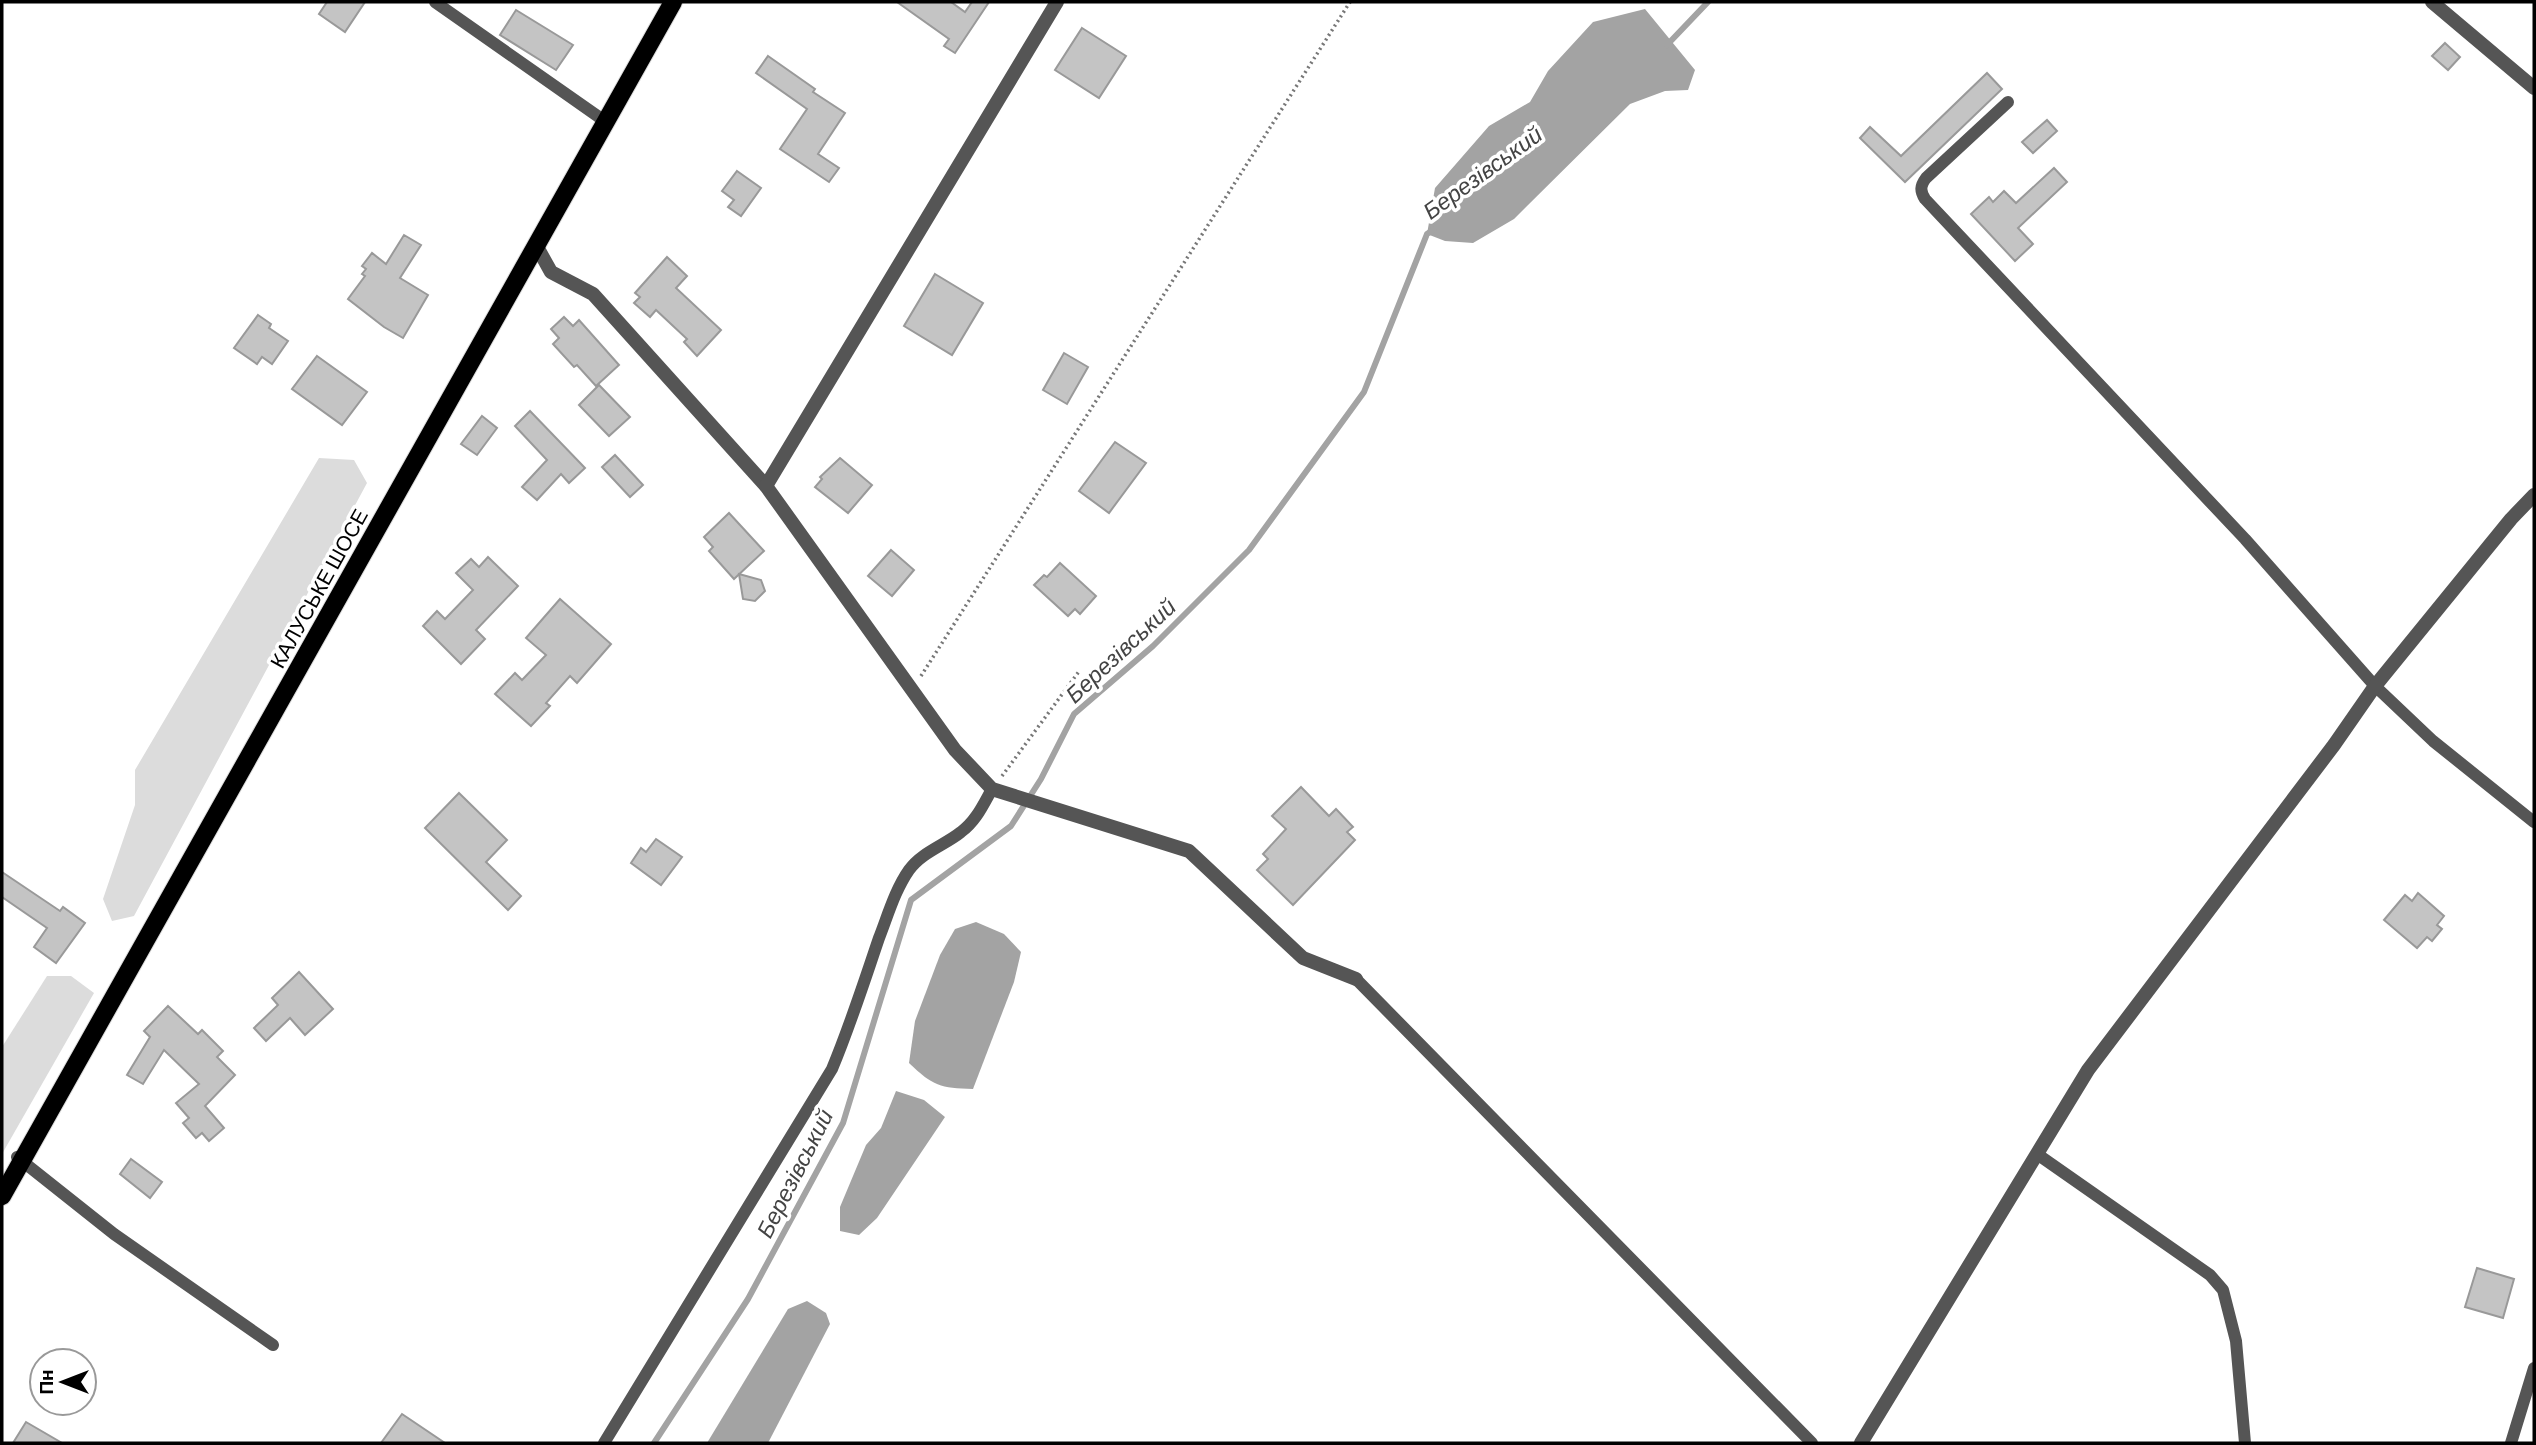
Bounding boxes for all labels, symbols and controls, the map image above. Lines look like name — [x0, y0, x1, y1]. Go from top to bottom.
water label: Березівський — [1417, 119, 1547, 225]
street label: КАЛУСЬКЕ ШОСЕ — [264, 504, 372, 672]
water label: Березівський — [1059, 592, 1181, 708]
water label: Березівський — [750, 1104, 838, 1242]
north arrow — [28, 1347, 98, 1417]
text: Пн — [34, 1369, 57, 1395]

